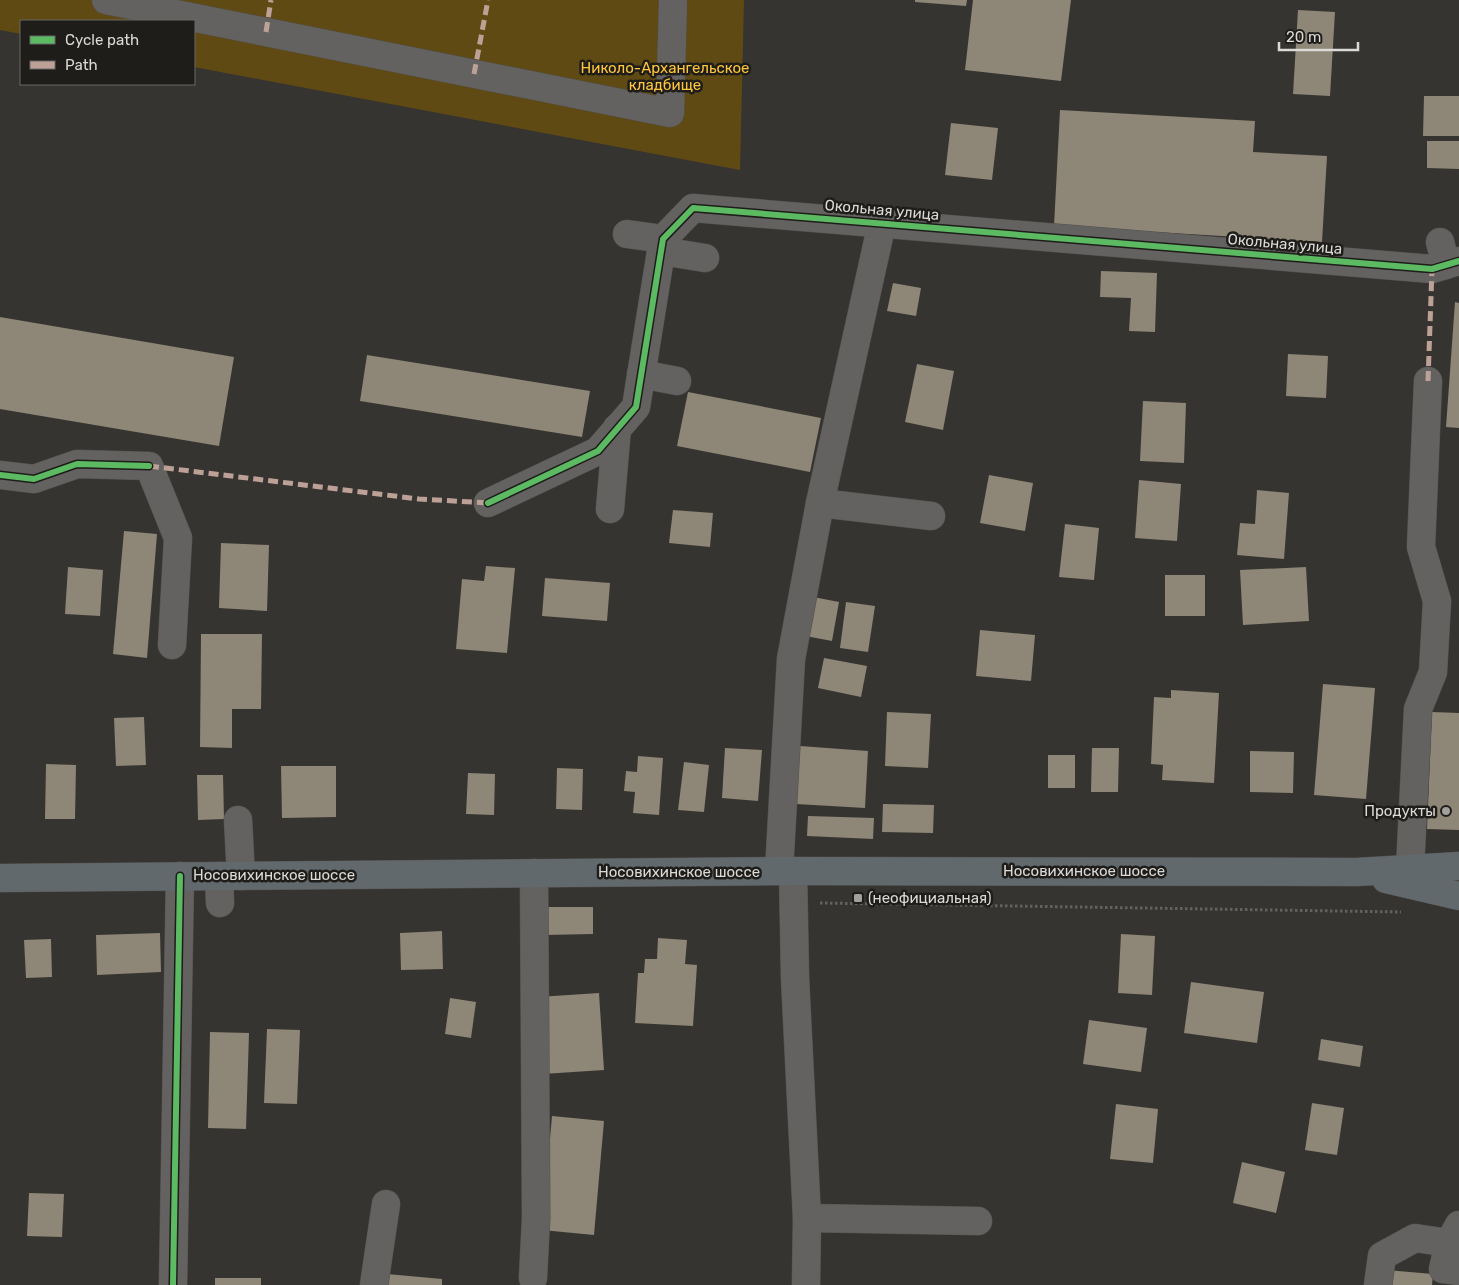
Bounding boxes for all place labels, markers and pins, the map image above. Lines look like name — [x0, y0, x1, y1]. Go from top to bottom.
place label: Продукты — [1364, 802, 1436, 820]
marker: Продукты — [1440, 805, 1452, 817]
place label: (неофициальная) — [868, 889, 992, 907]
marker: (неофициальная) — [852, 892, 864, 904]

